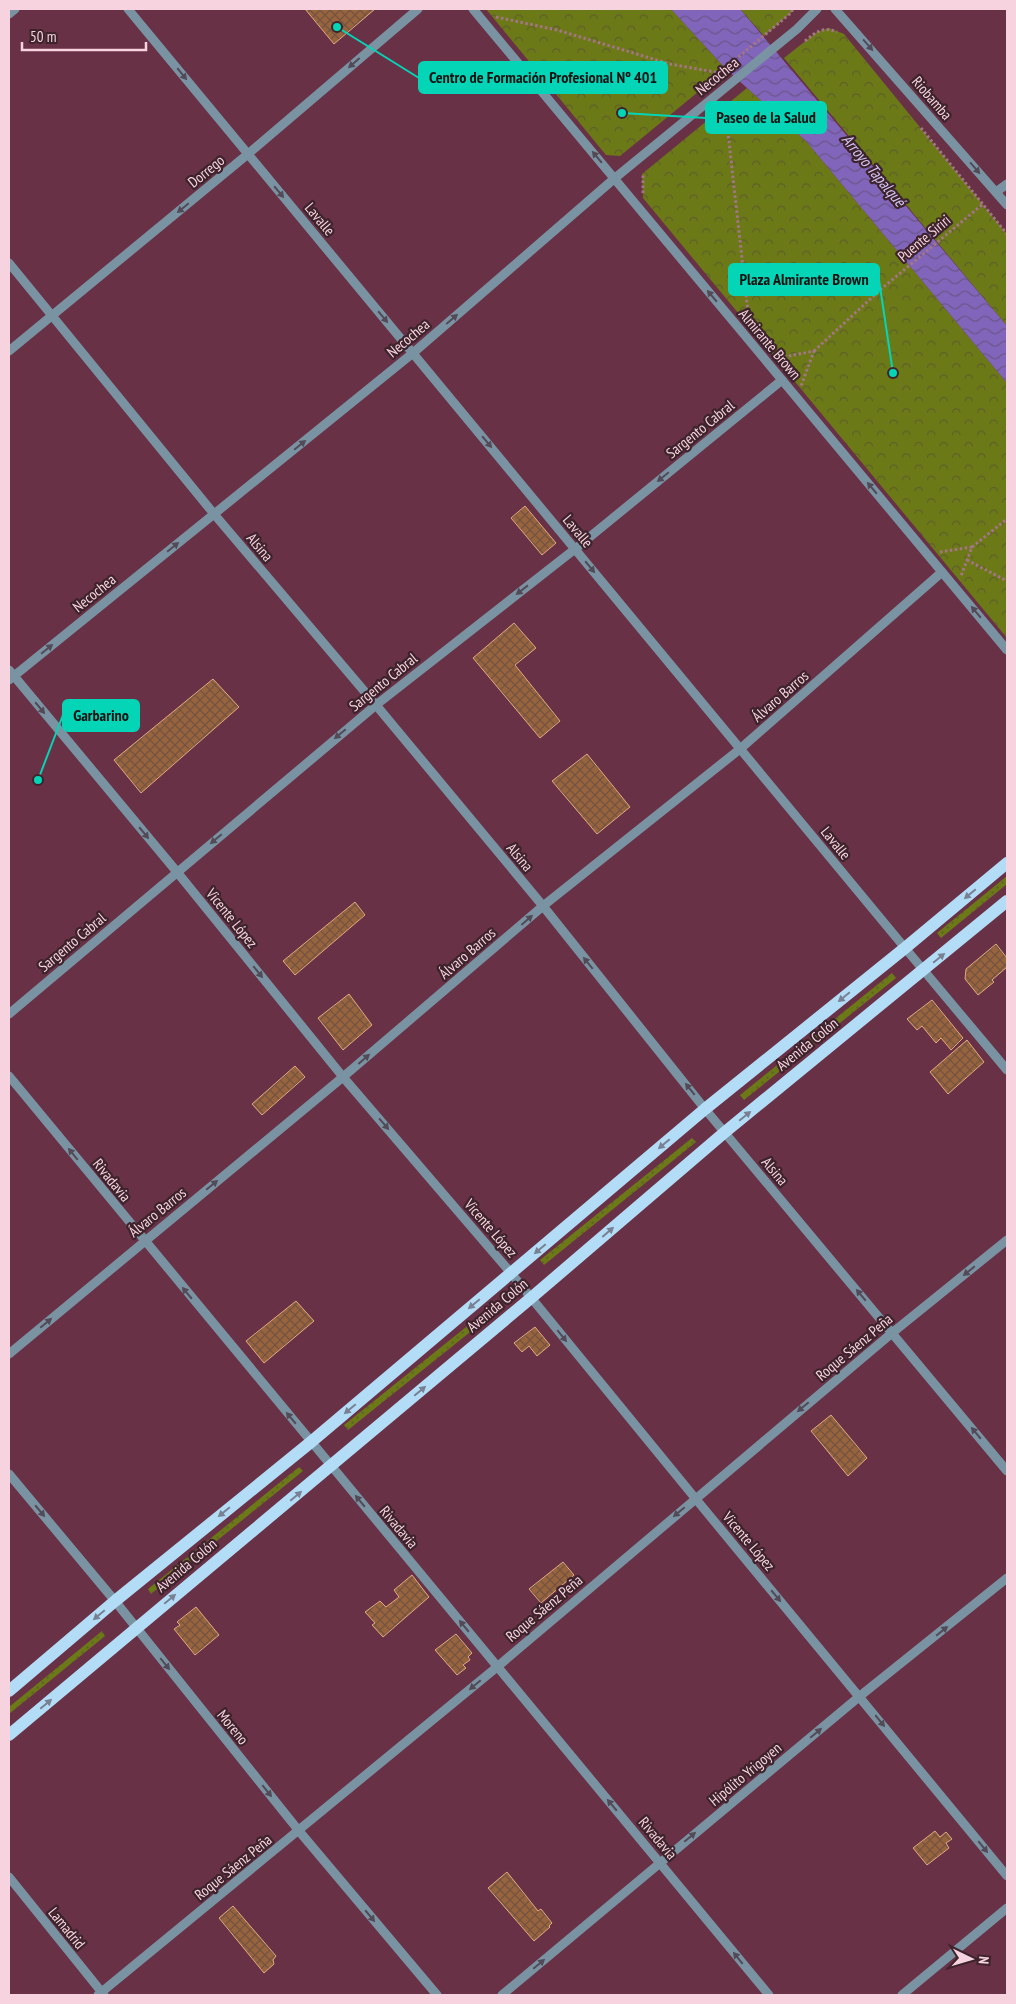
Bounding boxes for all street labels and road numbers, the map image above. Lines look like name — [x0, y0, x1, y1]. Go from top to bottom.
street label: Necochea — [692, 53, 742, 99]
street label: Riobamba — [908, 72, 956, 124]
street label: Dorrego — [184, 151, 228, 191]
street label: Lavalle — [301, 199, 339, 239]
street label: Puente Siriri — [894, 210, 954, 266]
street label: Almirante Brown — [735, 305, 805, 383]
street label: Necochea — [383, 315, 433, 361]
street label: Sargento Cabral — [662, 395, 738, 462]
street label: Lavalle — [559, 511, 597, 551]
street label: Alsina — [243, 529, 277, 565]
street label: Necochea — [69, 570, 119, 616]
street label: Sargento Cabral — [345, 648, 421, 715]
street label: Álvaro Barros — [748, 666, 812, 726]
street label: Lavalle — [817, 823, 855, 863]
street label: Alsina — [503, 839, 537, 875]
street label: Vicente López — [201, 883, 262, 952]
street label: Sargento Cabral — [34, 908, 110, 976]
street label: Álvaro Barros — [435, 923, 499, 983]
street label: Avenida Colón — [772, 1013, 842, 1075]
street label: Alsina — [758, 1153, 792, 1189]
street label: Rivadavia — [89, 1155, 135, 1205]
street label: Álvaro Barros — [124, 1183, 190, 1241]
street label: Vicente López — [460, 1194, 522, 1261]
street label: Avenida Colón — [463, 1274, 531, 1336]
street label: Roque Sáenz Peña — [812, 1310, 896, 1384]
street label: Rivadavia — [376, 1502, 422, 1552]
street label: Vicente López — [718, 1507, 779, 1574]
street label: Avenida Colón — [152, 1534, 220, 1596]
street label: Roque Sáenz Peña — [502, 1571, 586, 1645]
street label: Moreno — [213, 1706, 253, 1748]
street label: Hipólito Yrigoyen — [705, 1738, 785, 1810]
street label: Rivadavia — [635, 1813, 681, 1863]
street label: Roque Sáenz Peña — [190, 1830, 276, 1904]
street label: Lamadrid — [44, 1903, 90, 1953]

